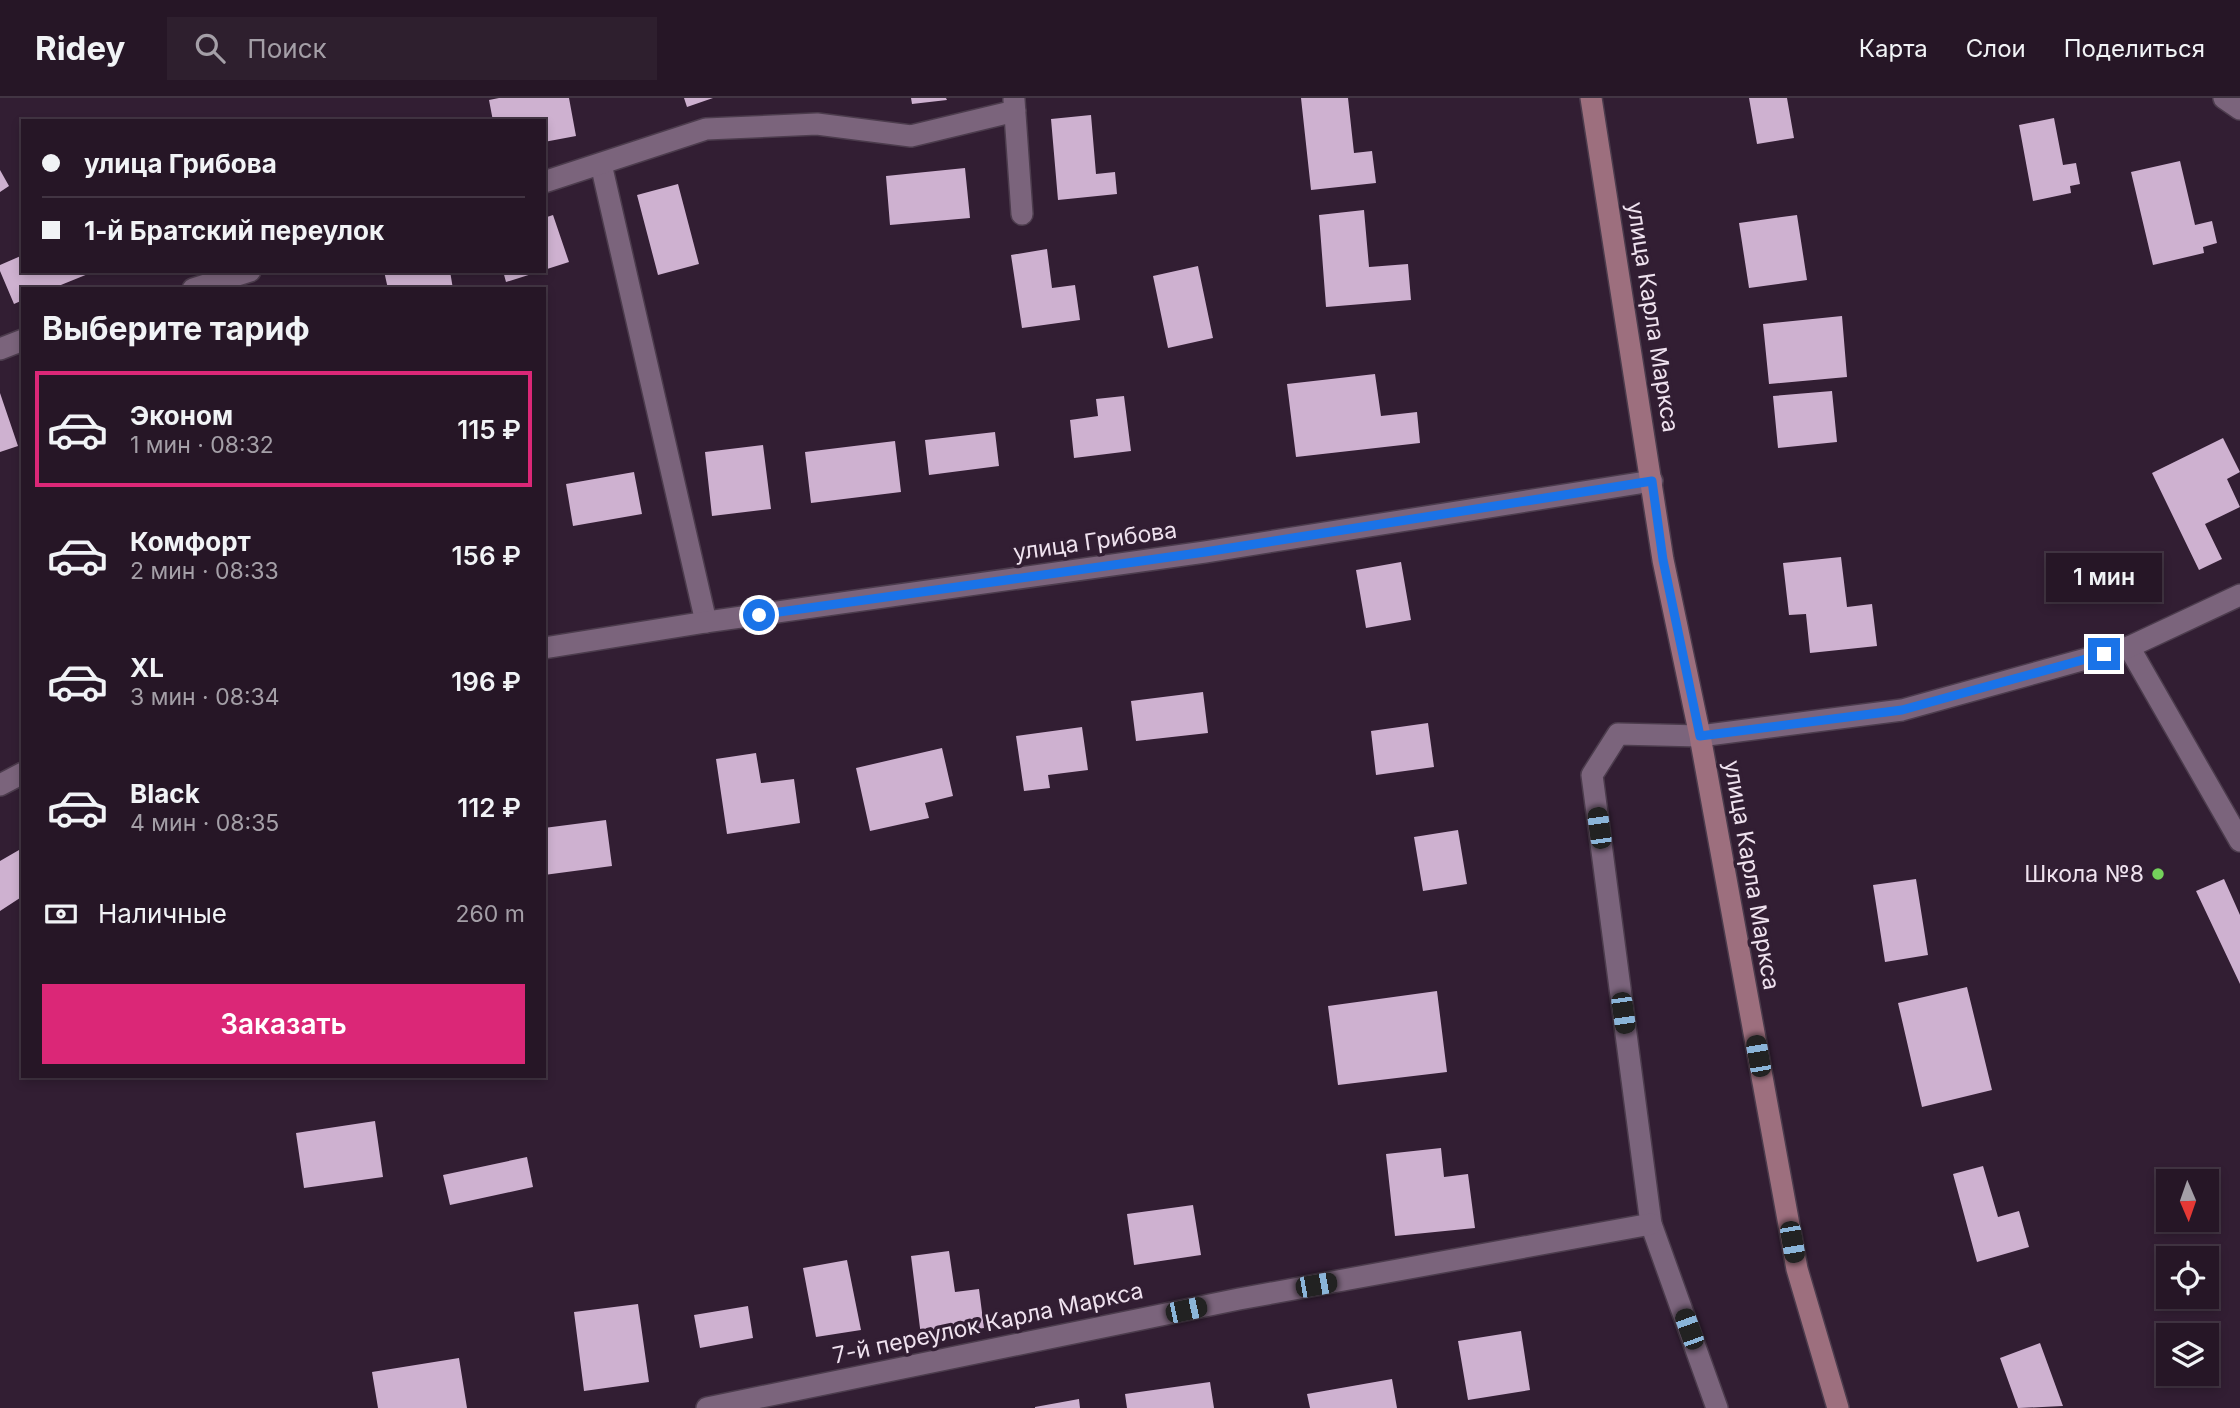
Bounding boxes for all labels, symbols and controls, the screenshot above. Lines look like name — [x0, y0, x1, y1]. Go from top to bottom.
search box — [167, 17, 657, 80]
text: Ridey — [35, 28, 125, 68]
icon: search — [191, 29, 229, 67]
text: Поиск — [247, 33, 327, 64]
text: Карта — [1859, 34, 1928, 63]
text: Слои — [1966, 34, 2026, 63]
text: Поделиться — [2064, 34, 2205, 63]
text: улица Грибова — [84, 148, 277, 179]
street label: улица Карла Маркса — [1621, 200, 1685, 434]
text: 1-й Братский переулок — [84, 215, 384, 246]
text: Выберите тариф — [42, 309, 310, 348]
icon: car — [46, 398, 109, 461]
text: Эконом — [130, 400, 233, 431]
text: 115 ₽ — [457, 414, 521, 445]
text: 1 мин · 08:32 — [130, 431, 274, 459]
street label: улица Грибова — [1011, 516, 1179, 566]
icon: car — [46, 524, 109, 587]
text: Комфорт — [130, 526, 251, 557]
text: 156 ₽ — [452, 540, 521, 571]
callout: 1 мин — [2046, 552, 2162, 602]
text: 2 мин · 08:33 — [130, 557, 279, 585]
text: 1 мин — [2073, 563, 2135, 591]
route start — [743, 599, 775, 631]
route end — [2088, 638, 2120, 670]
icon: car — [46, 650, 109, 713]
text: XL — [130, 652, 164, 683]
text: 196 ₽ — [451, 666, 521, 697]
text: 3 мин · 08:34 — [130, 683, 280, 711]
street label: улица Карла Маркса — [1718, 758, 1786, 992]
icon: car — [46, 776, 109, 839]
text: Black — [130, 778, 200, 809]
text: 112 ₽ — [457, 792, 521, 823]
car — [1586, 806, 1613, 850]
text: 4 мин · 08:35 — [130, 809, 279, 837]
place label: Школа №8 — [2024, 860, 2144, 888]
marker: Школа №8 — [2150, 866, 2166, 882]
icon: cash — [42, 895, 80, 933]
text: Наличные — [98, 898, 227, 929]
text: 260 m — [456, 900, 525, 928]
button: Заказать — [42, 984, 525, 1064]
car — [1610, 991, 1637, 1035]
car — [1745, 1033, 1772, 1079]
north arrow — [2156, 1169, 2219, 1232]
map controls — [2156, 1169, 2219, 1386]
car — [1779, 1219, 1806, 1265]
button: locate — [2156, 1246, 2219, 1309]
car — [1294, 1271, 1339, 1299]
street label: 7-й переулок Карла Маркса — [830, 1276, 1146, 1370]
car — [1164, 1295, 1209, 1325]
car — [1672, 1306, 1707, 1352]
button: layers — [2156, 1323, 2219, 1386]

